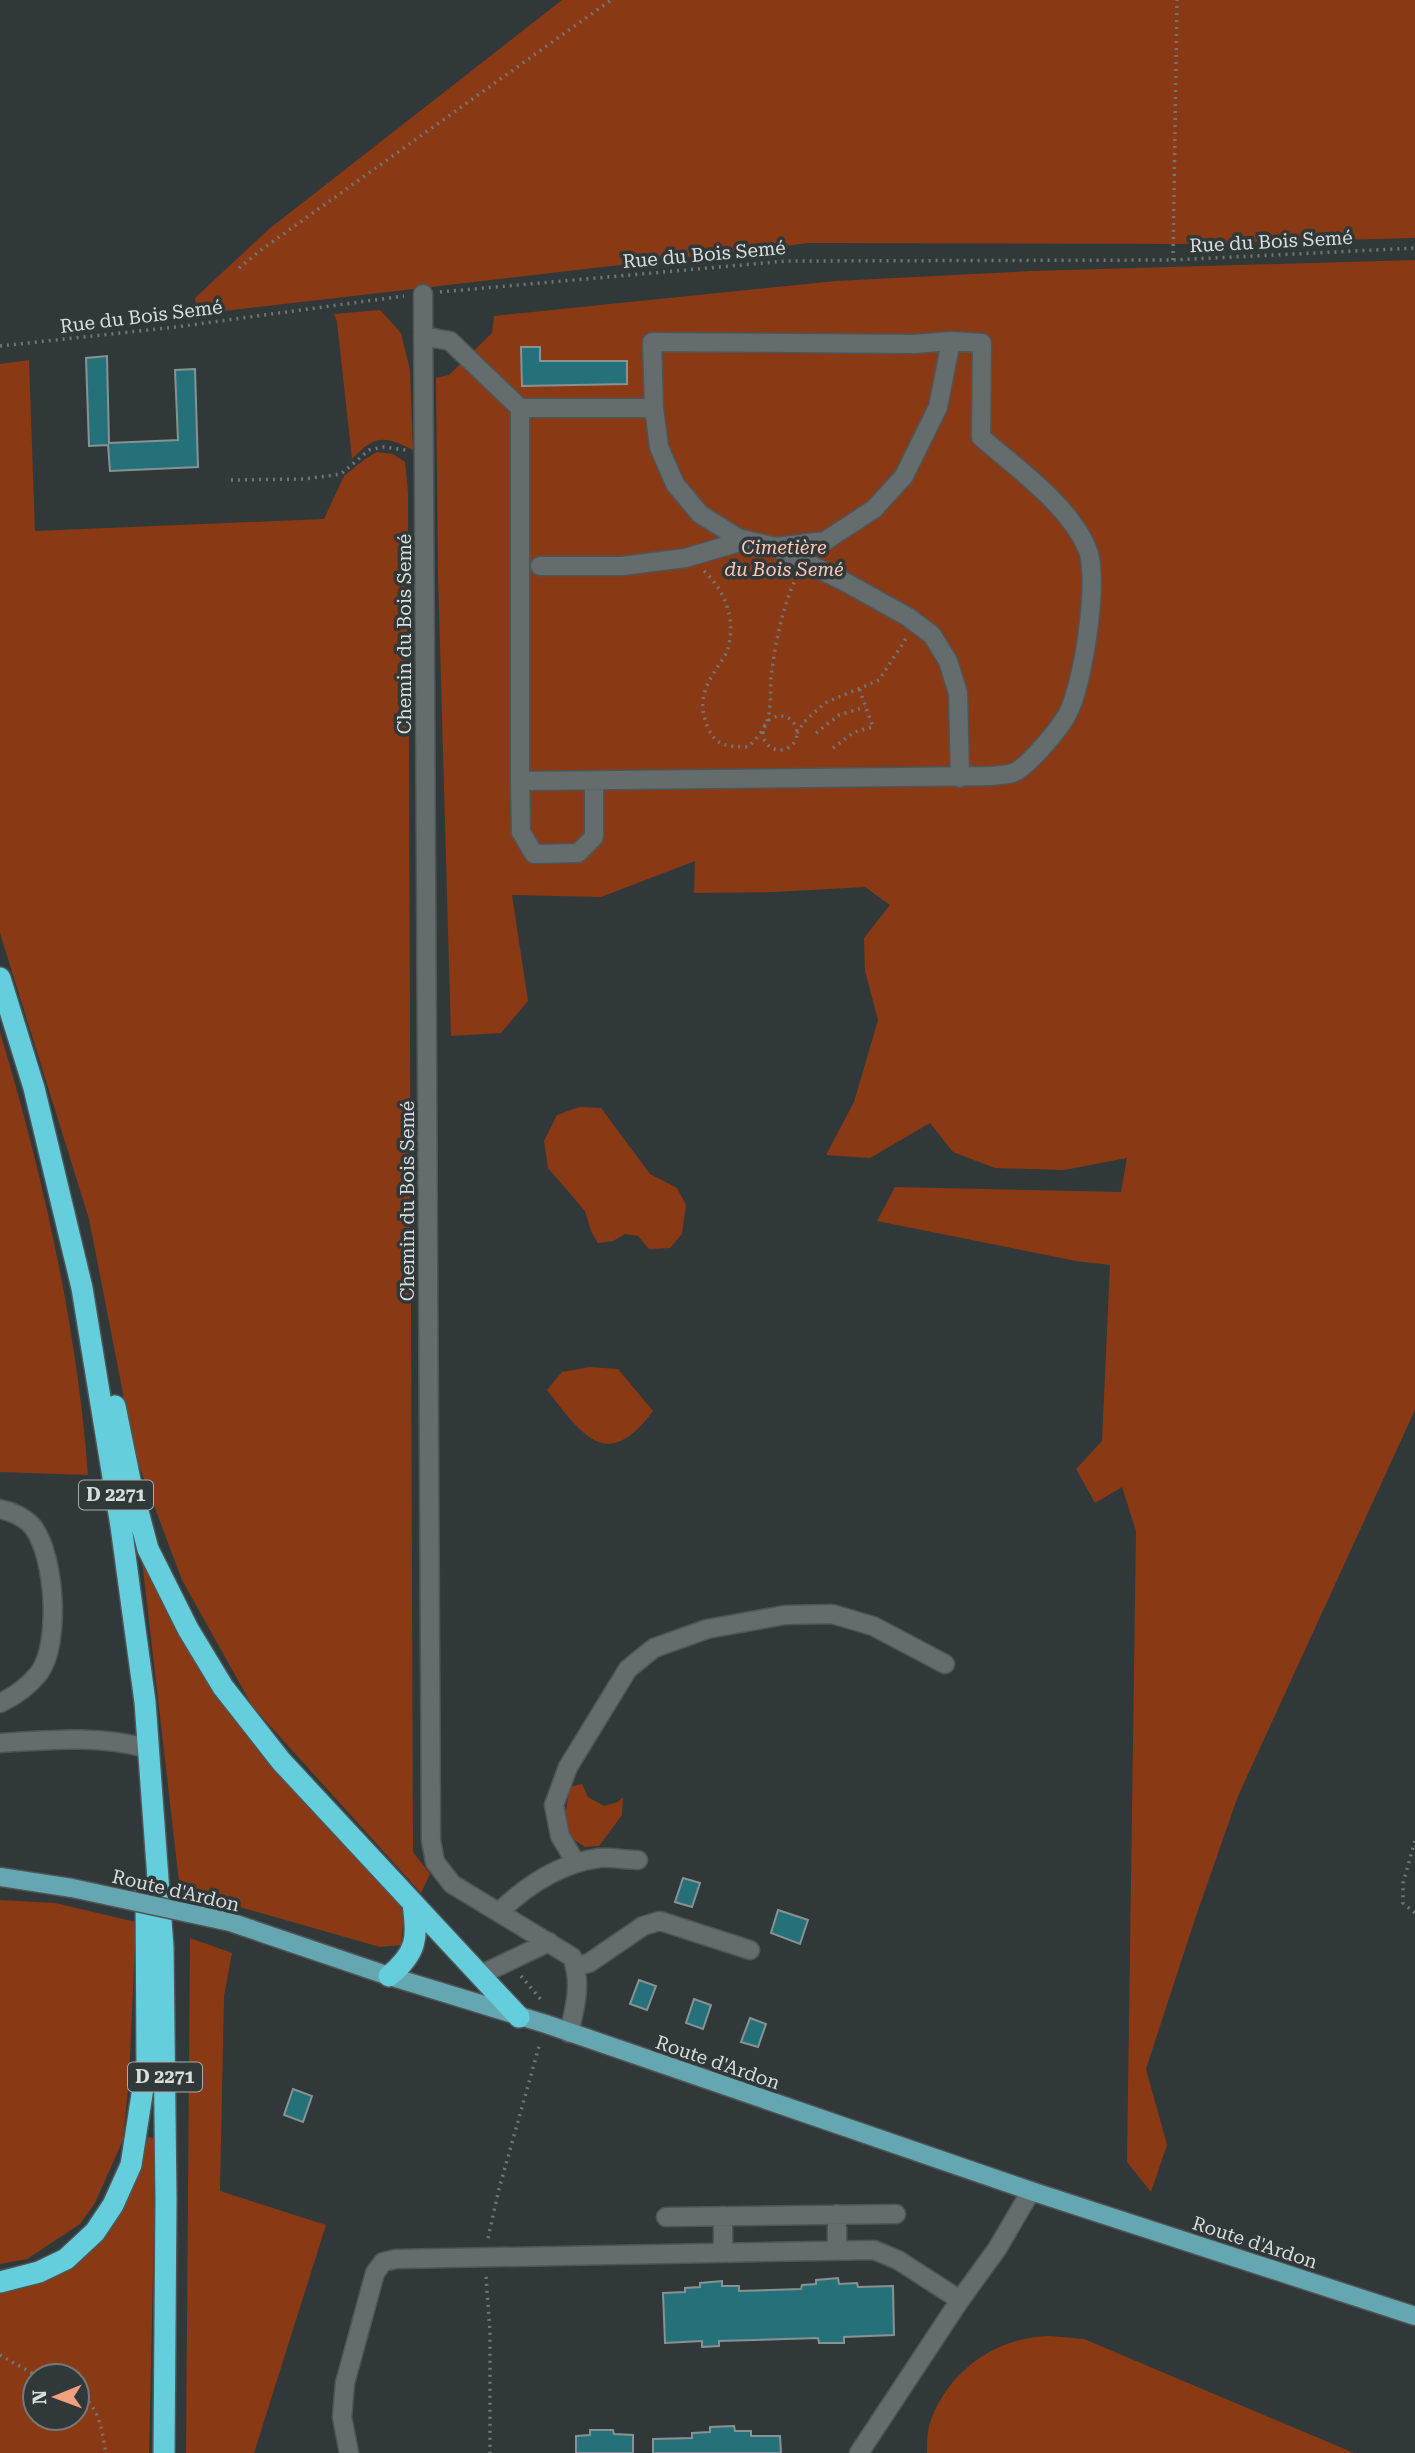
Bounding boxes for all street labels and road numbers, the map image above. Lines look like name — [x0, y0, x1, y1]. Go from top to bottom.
street label: Rue du Bois Semé — [1189, 226, 1353, 257]
street label: Rue du Bois Semé — [622, 236, 787, 273]
street label: Rue du Bois Semé — [58, 295, 224, 338]
street label: Chemin du Bois Semé — [393, 534, 416, 734]
street label: Chemin du Bois Semé — [396, 1101, 419, 1301]
road number: D 2271 — [79, 1480, 153, 1510]
street label: Route d'Ardon — [110, 1865, 242, 1916]
street label: Route d'Ardon — [653, 2030, 783, 2095]
road number: D 2271 — [128, 2062, 202, 2092]
street label: Route d'Ardon — [1189, 2211, 1320, 2273]

